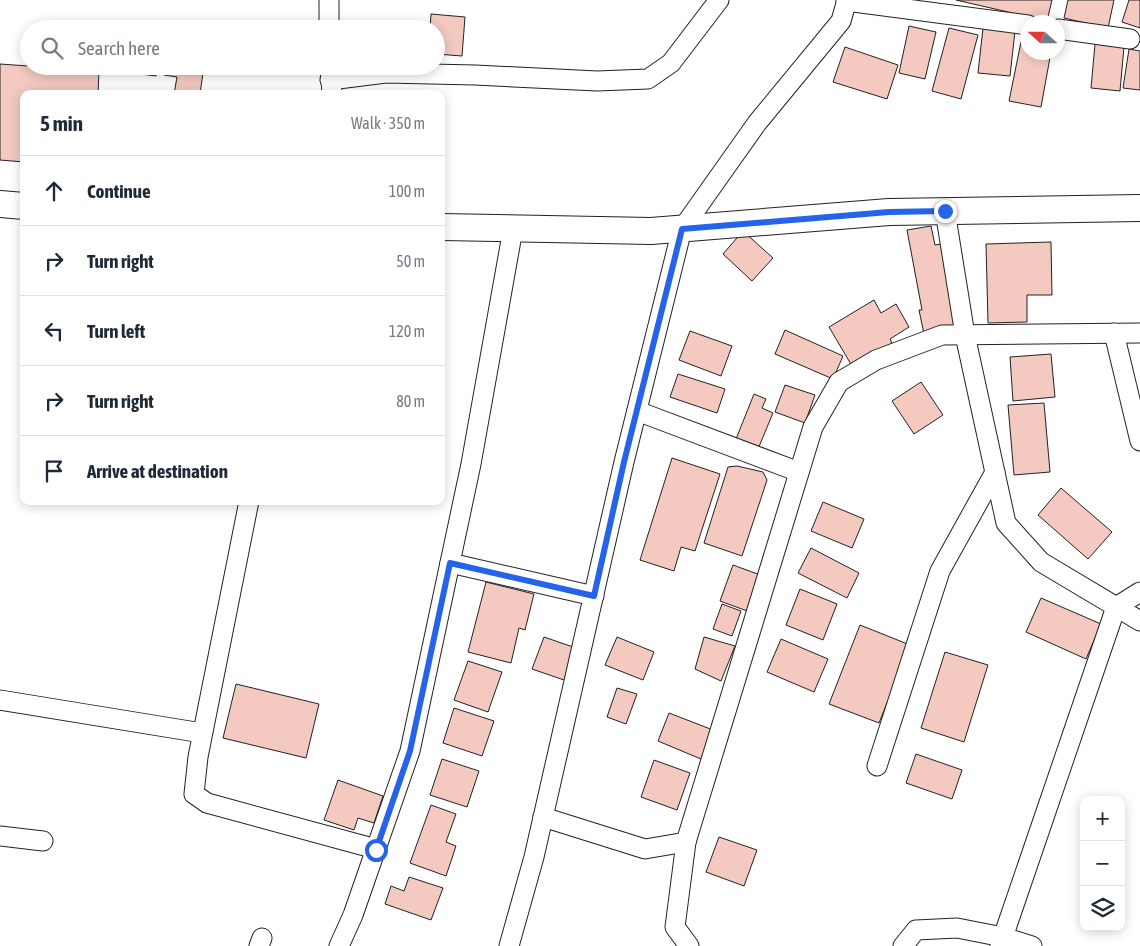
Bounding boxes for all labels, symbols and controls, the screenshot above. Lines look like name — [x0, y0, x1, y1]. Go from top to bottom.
north arrow — [1020, 15, 1065, 60]
search box — [20, 20, 445, 75]
icon: search — [38, 34, 66, 62]
text: Search here — [78, 37, 160, 59]
text: 5 min — [40, 111, 83, 135]
text: Walk · 350 m — [351, 114, 425, 132]
icon: ahead — [40, 177, 68, 205]
text: Continue — [87, 180, 151, 202]
text: 100 m — [389, 182, 425, 200]
route end — [934, 200, 957, 223]
icon: right — [40, 247, 68, 275]
text: Turn right — [87, 250, 154, 272]
text: 50 m — [396, 252, 425, 270]
icon: left — [40, 317, 68, 345]
text: Turn left — [87, 320, 145, 342]
text: 120 m — [389, 322, 425, 340]
icon: right — [40, 387, 68, 415]
text: Turn right — [87, 390, 154, 412]
text: 80 m — [396, 392, 425, 410]
icon: arrive — [40, 457, 68, 485]
text: Arrive at destination — [87, 460, 228, 482]
map controls — [1080, 796, 1125, 931]
button: + — [1080, 796, 1125, 841]
route start — [365, 839, 388, 862]
button: − — [1080, 841, 1125, 886]
button: layers — [1080, 886, 1125, 931]

